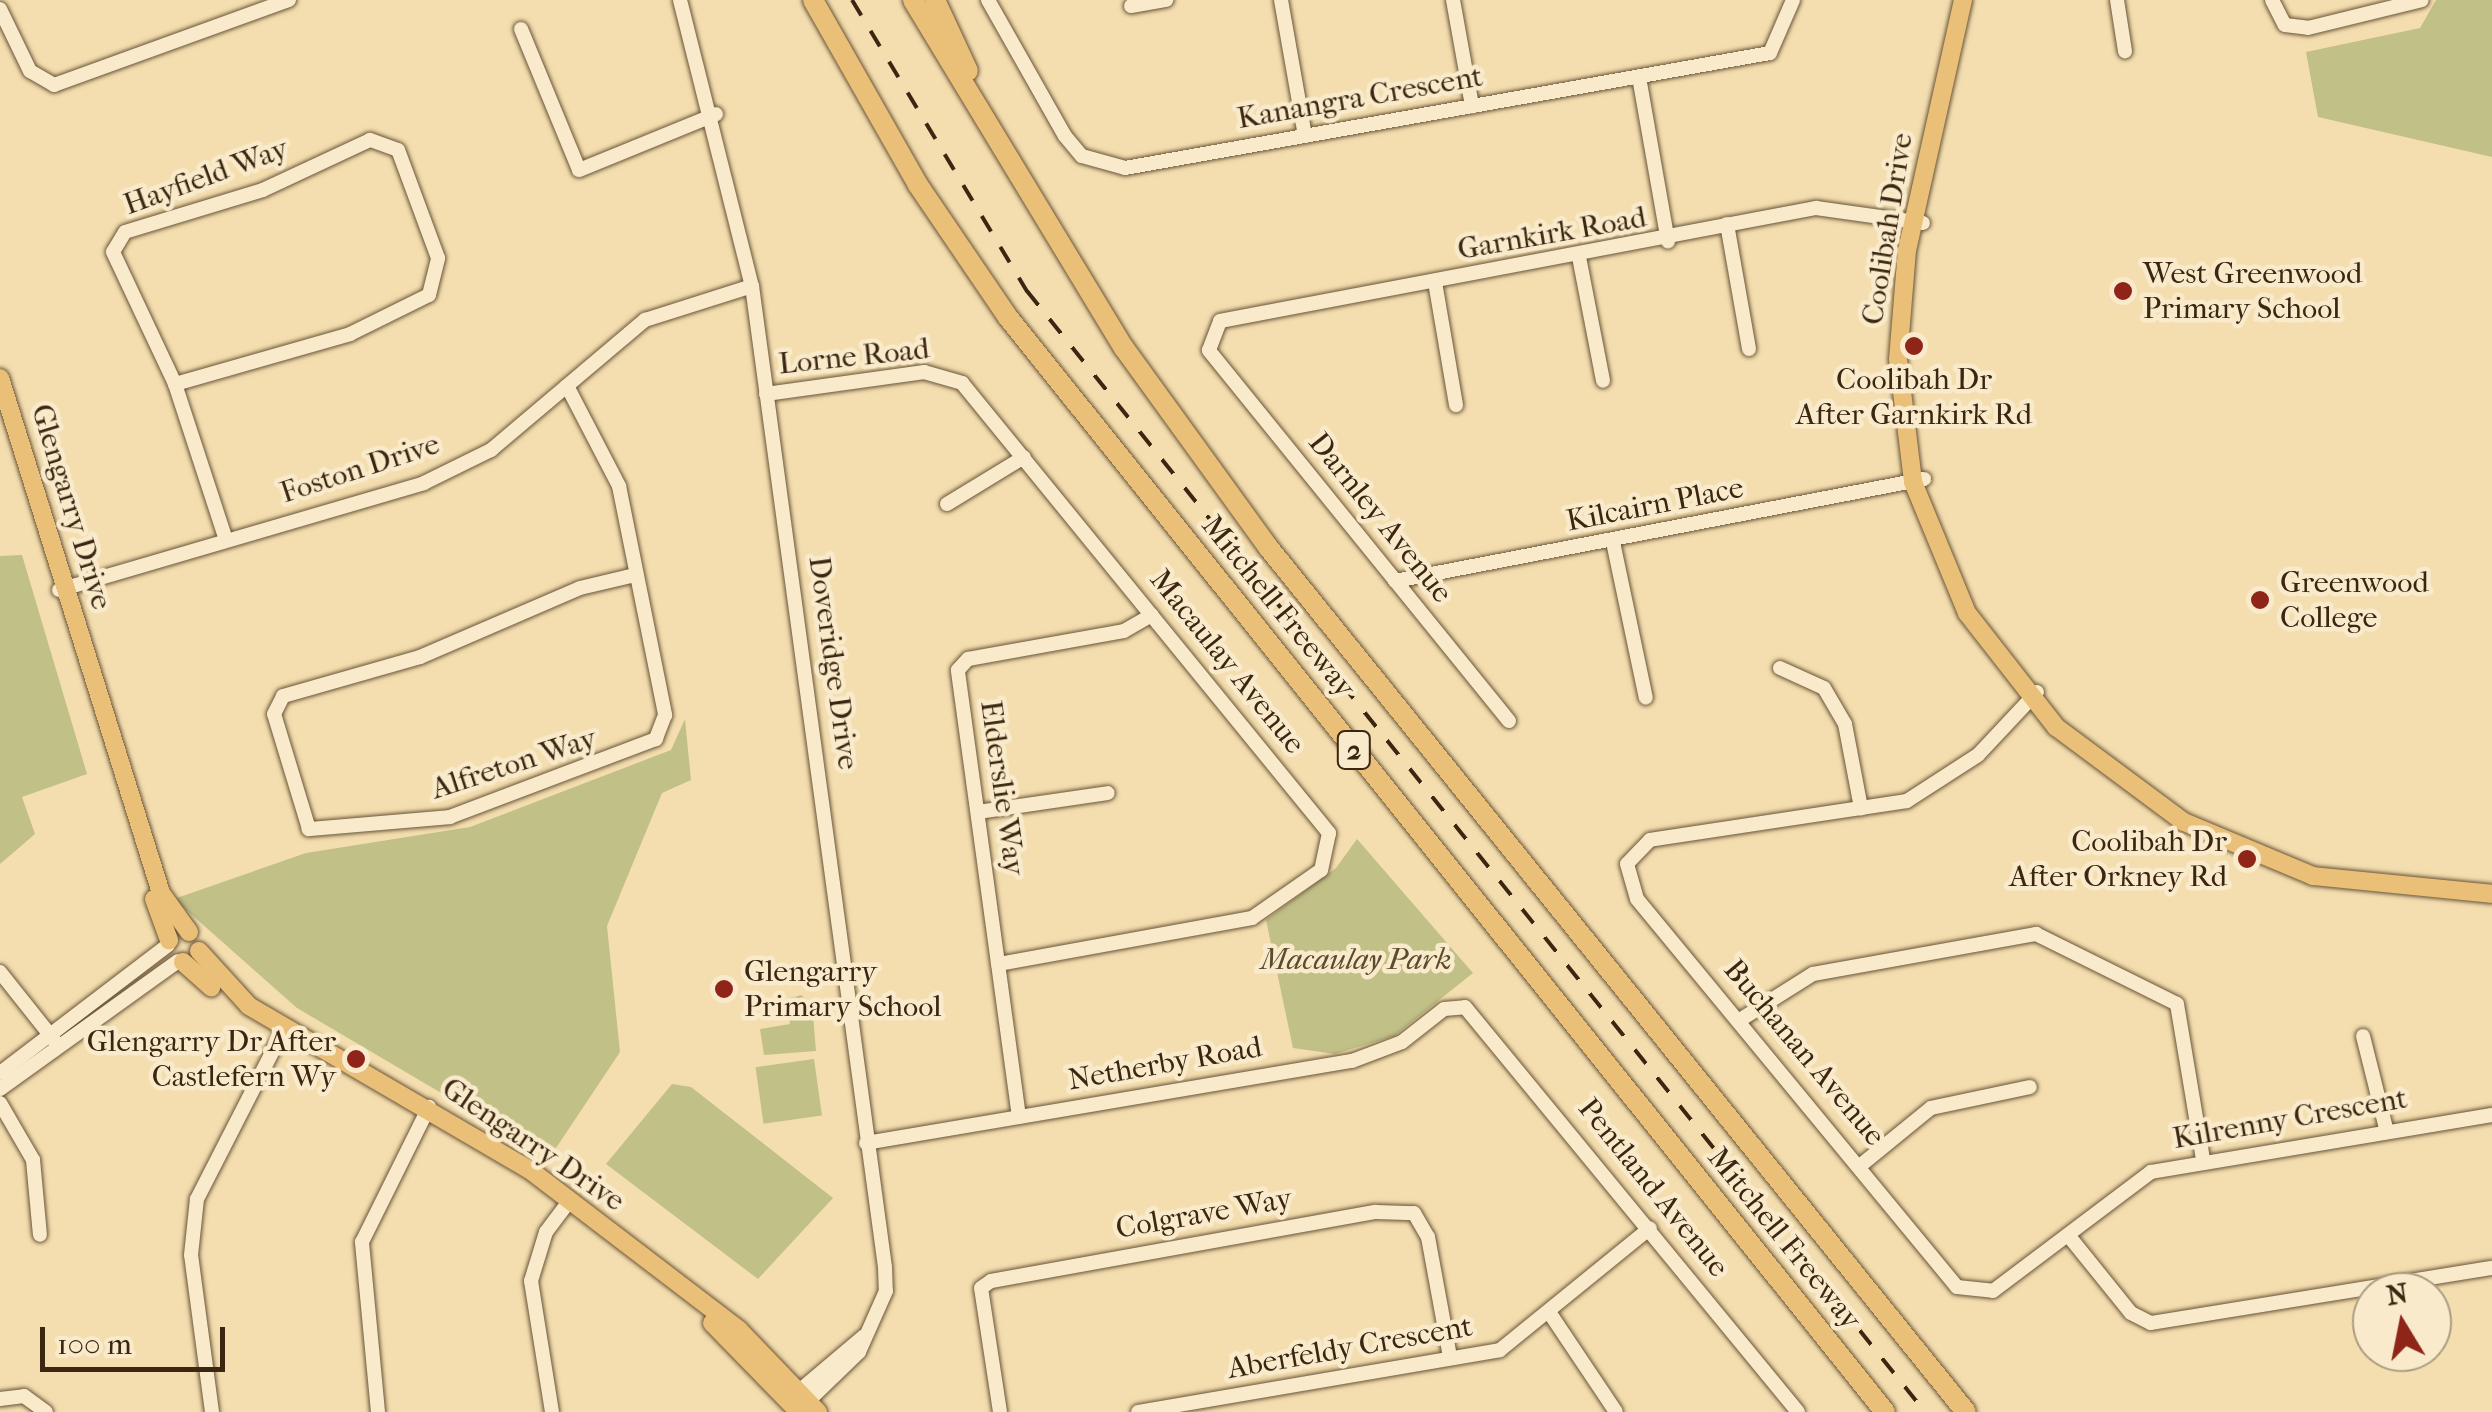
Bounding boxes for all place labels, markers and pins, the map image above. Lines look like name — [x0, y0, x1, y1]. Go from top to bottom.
place label: West Greenwood Primary School — [2143, 256, 2362, 326]
marker: West Greenwood Primary School — [2112, 280, 2134, 302]
marker: Coolibah Dr After Garnkirk Rd — [1903, 335, 1925, 357]
place label: Coolibah Dr After Garnkirk Rd — [1796, 362, 2032, 432]
place label: Greenwood College — [2280, 565, 2429, 636]
marker: Greenwood College — [2249, 589, 2271, 611]
place label: Coolibah Dr After Orkney Rd — [2009, 824, 2227, 894]
marker: Coolibah Dr After Orkney Rd — [2236, 848, 2258, 870]
place label: Glengarry Primary School — [744, 954, 941, 1024]
marker: Glengarry Primary School — [713, 978, 735, 1000]
place label: Glengarry Dr After Castlefern Wy — [87, 1024, 336, 1094]
marker: Glengarry Dr After Castlefern Wy — [345, 1048, 367, 1070]

